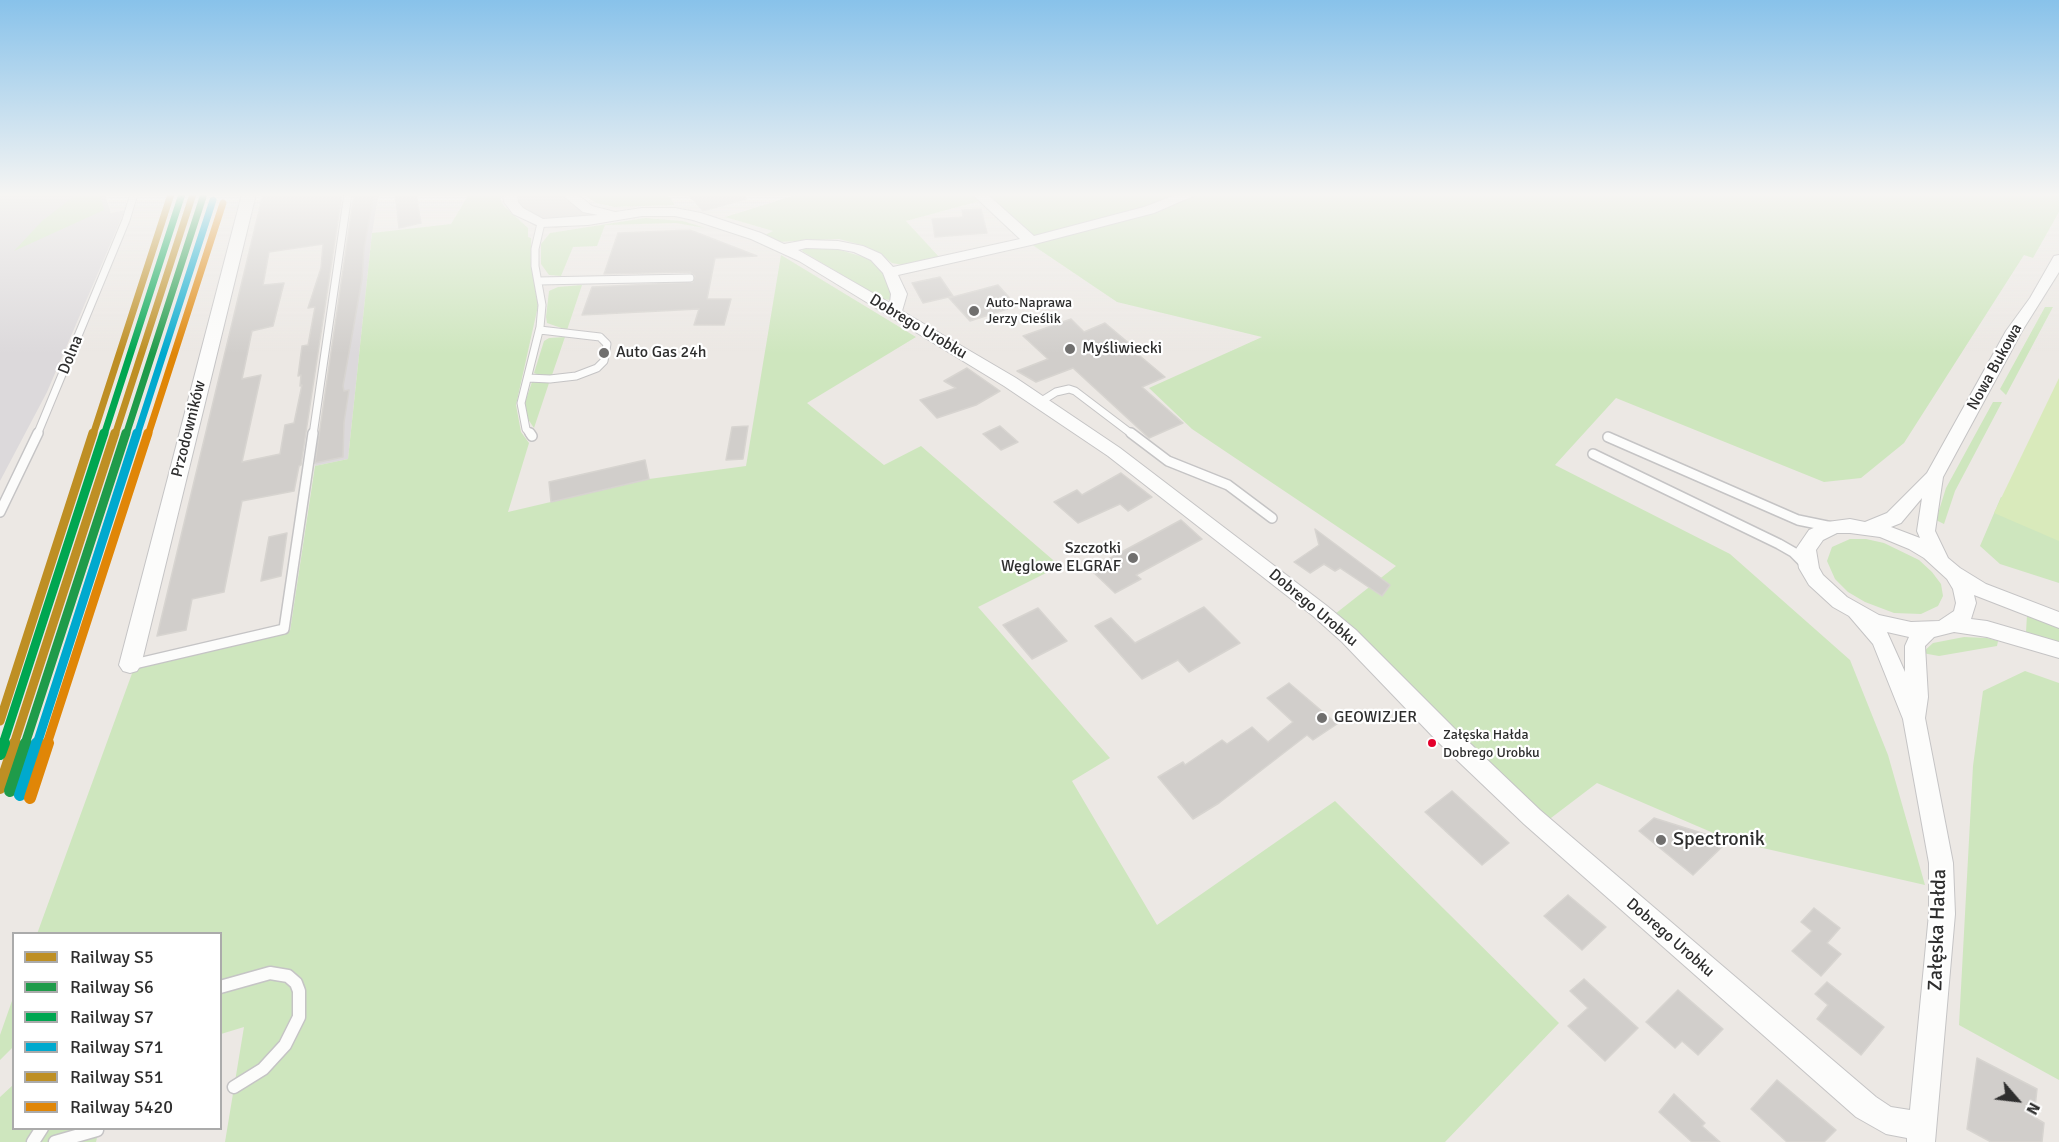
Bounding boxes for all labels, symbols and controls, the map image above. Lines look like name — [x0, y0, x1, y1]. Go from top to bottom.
street label: Dobrego Urobku — [866, 290, 970, 364]
place label: Auto-Naprawa Jerzy Cieślik — [986, 295, 1072, 328]
marker: Auto-Naprawa Jerzy Cieślik — [967, 304, 981, 318]
street label: Nowa Bukowa — [1963, 320, 2027, 414]
street label: Dolna — [55, 333, 87, 377]
place label: Myśliwiecki — [1082, 339, 1162, 359]
marker: Myśliwiecki — [1063, 342, 1077, 356]
place label: Auto Gas 24h — [616, 343, 707, 363]
marker: Auto Gas 24h — [597, 346, 611, 360]
street label: Przodowników — [168, 379, 210, 479]
place label: Szczotki Węglowe ELGRAF — [1001, 539, 1121, 577]
marker: Szczotki Węglowe ELGRAF — [1126, 551, 1140, 565]
street label: Dobrego Urobku — [1264, 565, 1362, 651]
place label: GEOWIZJER — [1334, 708, 1417, 728]
marker: GEOWIZJER — [1315, 711, 1329, 725]
place label: Załęska Hałda Dobrego Urobku — [1443, 727, 1540, 760]
marker: Załęska Hałda Dobrego Urobku — [1426, 737, 1438, 749]
place label: Spectronik — [1673, 828, 1765, 852]
marker: Spectronik — [1654, 833, 1668, 847]
street label: Załęska Hałda — [1924, 869, 1952, 991]
street label: Dobrego Urobku — [1622, 894, 1718, 982]
legend — [12, 932, 222, 1130]
text: Railway S5 — [70, 946, 154, 968]
text: Railway S6 — [70, 976, 154, 998]
text: Railway S7 — [70, 1006, 154, 1028]
text: Railway S71 — [70, 1036, 163, 1058]
text: Railway S51 — [70, 1066, 163, 1088]
north arrow — [1987, 1070, 2047, 1130]
text: Railway 5420 — [70, 1096, 173, 1118]
text: N — [2021, 1099, 2044, 1118]

